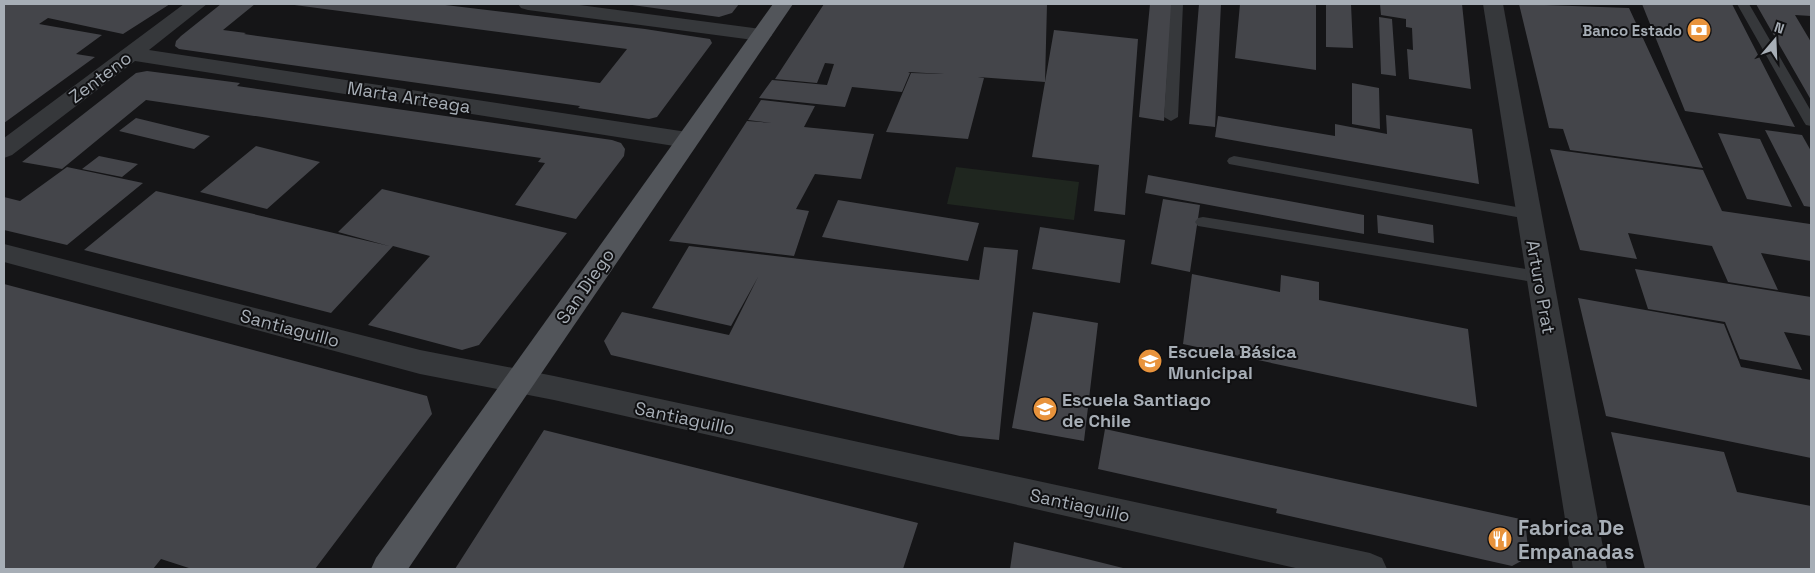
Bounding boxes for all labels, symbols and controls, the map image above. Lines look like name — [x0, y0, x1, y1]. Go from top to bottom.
north arrow — [1750, 15, 1800, 65]
bank icon: Banco Estado — [1686, 17, 1712, 43]
text: N — [1772, 18, 1787, 38]
place label: Banco Estado — [1582, 21, 1682, 40]
street label: Zenteno — [64, 46, 136, 108]
street label: Marta Arteaga — [346, 76, 472, 118]
street label: Arturo Prat — [1521, 238, 1561, 336]
street label: San Diego — [551, 244, 619, 328]
street label: Santiaguillo — [238, 304, 342, 352]
place label: Escuela Básica Municipal — [1168, 340, 1297, 384]
school or university icon: Escuela Básica Municipal — [1137, 348, 1163, 374]
place label: Escuela Santiago de Chile — [1062, 388, 1211, 432]
street label: Santiaguillo — [633, 396, 737, 440]
school or university icon: Escuela Santiago de Chile — [1032, 396, 1058, 422]
street label: Santiaguillo — [1028, 483, 1132, 527]
place label: Fabrica De Empanadas — [1518, 514, 1634, 565]
restaurant icon: Fabrica De Empanadas — [1487, 526, 1513, 552]

